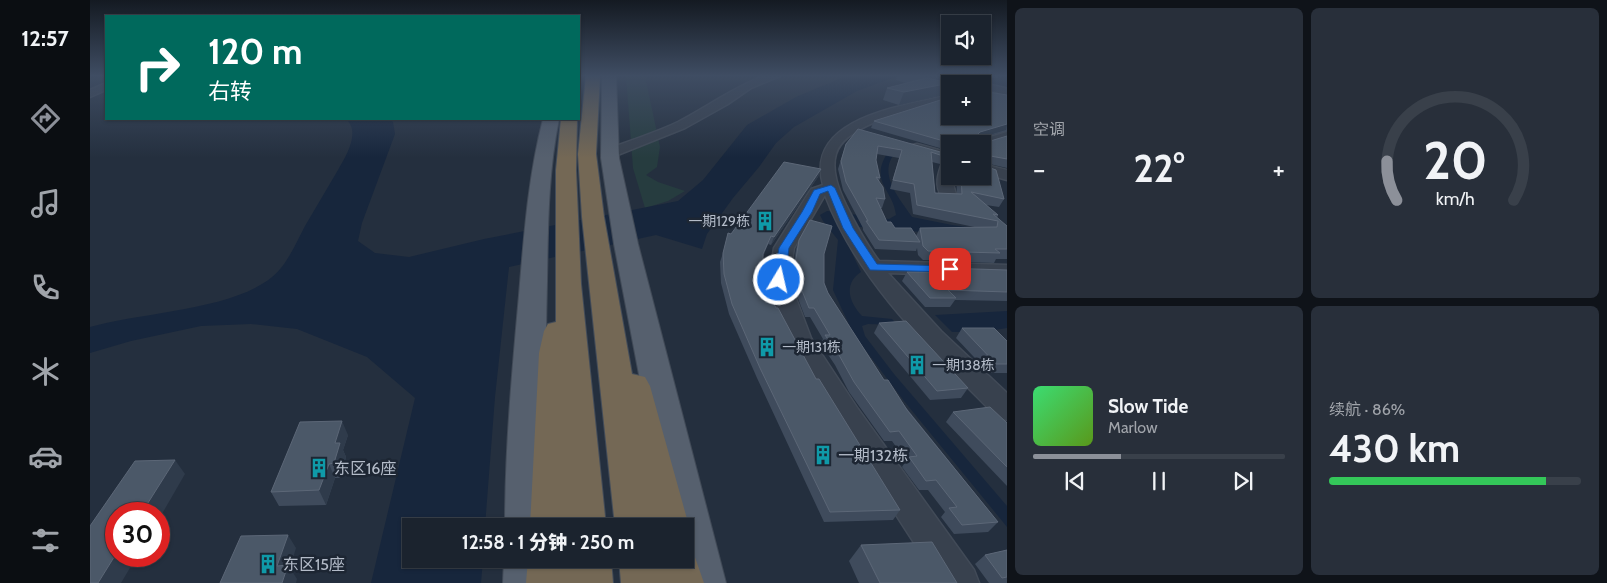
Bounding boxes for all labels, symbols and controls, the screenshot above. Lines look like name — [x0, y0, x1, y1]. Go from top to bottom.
map controls — [941, 15, 991, 185]
button: sound — [941, 15, 991, 65]
text: 12:57 — [21, 25, 69, 52]
text: 120 m — [208, 30, 302, 73]
icon: right — [125, 35, 190, 100]
button: + — [941, 75, 991, 125]
text: 右转 — [208, 78, 252, 105]
icon: directions — [28, 101, 63, 136]
text: 空调 — [1033, 120, 1065, 139]
text: 20 — [1423, 129, 1487, 192]
button: − — [941, 135, 991, 185]
text: 22° — [1133, 145, 1185, 192]
text: − — [1033, 152, 1045, 186]
text: + — [1273, 152, 1285, 186]
icon: music — [28, 186, 63, 221]
text: km/h — [1435, 188, 1475, 209]
building icon: 一期129栋 — [754, 210, 776, 232]
place label: 一期129栋 — [688, 212, 750, 230]
pin — [929, 248, 971, 290]
position arrow — [752, 253, 804, 305]
icon: arrive — [936, 255, 964, 283]
icon: phone — [28, 270, 63, 305]
building icon: 一期131栋 — [756, 336, 778, 358]
place label: 一期131栋 — [782, 338, 841, 356]
icon: climate — [28, 354, 63, 389]
building icon: 一期138栋 — [906, 354, 928, 376]
place label: 一期138栋 — [932, 356, 995, 374]
text: Slow Tide — [1108, 395, 1188, 418]
text: 续航 · 86% — [1329, 400, 1405, 419]
text: Marlow — [1108, 418, 1158, 437]
text: 430 km — [1329, 425, 1460, 472]
icon: car — [28, 439, 63, 474]
building icon: 一期132栋 — [812, 444, 834, 466]
place label: 一期132栋 — [838, 446, 908, 465]
building icon: 东区16座 — [308, 457, 330, 479]
place label: 东区16座 — [334, 459, 396, 478]
icon: previous — [1061, 467, 1089, 495]
icon: pause — [1145, 467, 1173, 495]
icon: next — [1229, 467, 1257, 495]
speed limit sign: 30 — [105, 502, 170, 567]
icon: filters — [28, 523, 63, 558]
text: 12:58 · 1 分钟 · 250 m — [462, 531, 634, 554]
building icon: 东区15座 — [257, 553, 279, 575]
place label: 东区15座 — [283, 555, 345, 574]

